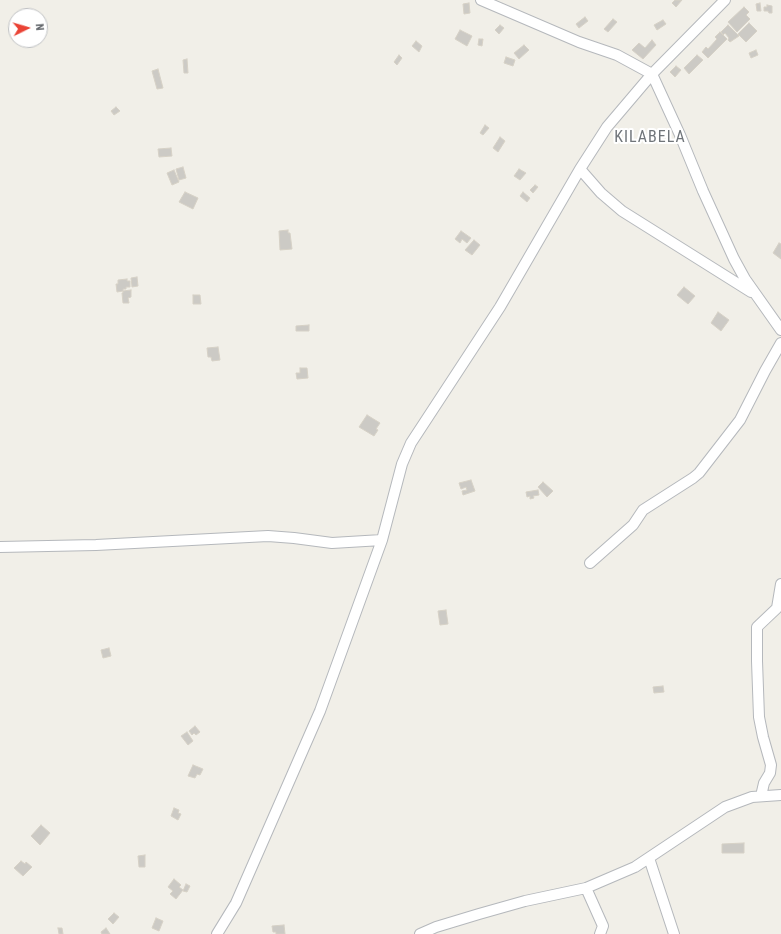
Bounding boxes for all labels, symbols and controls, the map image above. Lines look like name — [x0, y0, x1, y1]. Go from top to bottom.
north arrow — [8, 8, 48, 48]
text: N — [33, 23, 46, 31]
district label: KILABELA — [614, 128, 686, 148]

